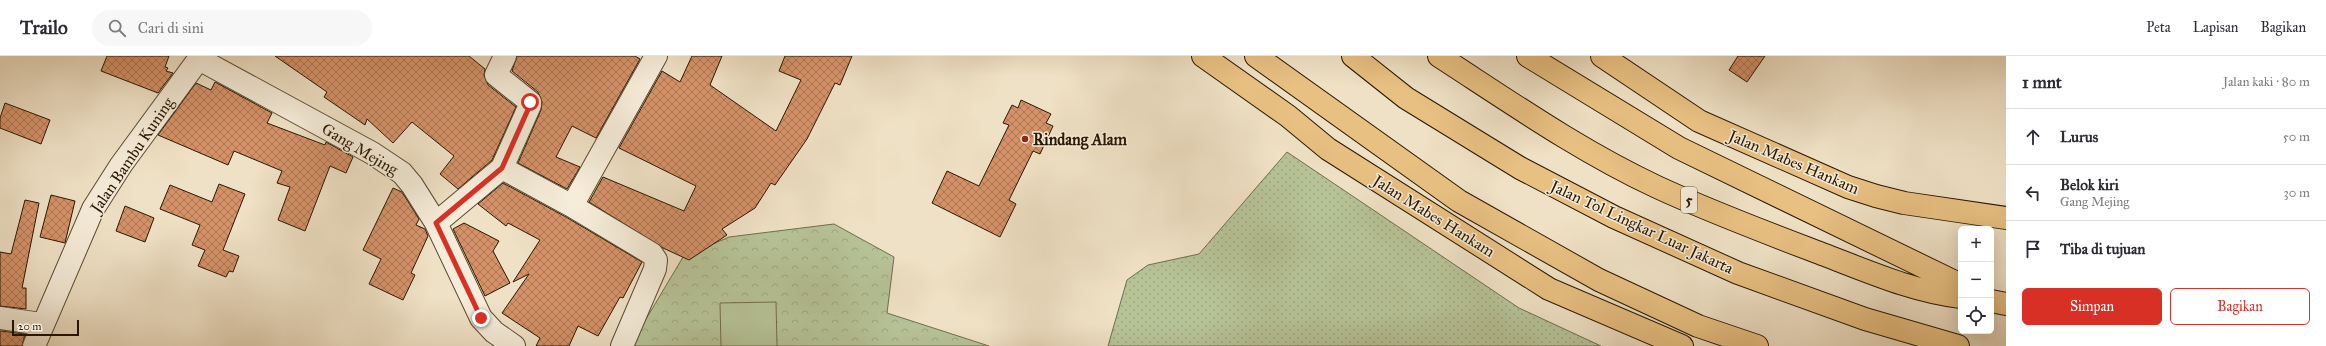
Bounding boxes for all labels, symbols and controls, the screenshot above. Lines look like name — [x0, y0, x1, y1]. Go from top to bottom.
search box — [92, 10, 372, 46]
text: Trailo — [20, 16, 68, 39]
icon: search — [106, 17, 128, 39]
text: Cari di sini — [138, 19, 204, 37]
text: Peta — [2146, 19, 2171, 36]
text: Lapisan — [2193, 19, 2238, 36]
text: Bagikan — [2260, 19, 2306, 36]
text: 1 mnt — [2022, 72, 2062, 93]
text: Jalan kaki · 80 m — [2223, 74, 2310, 90]
street label: Jalan Bambu Kuning — [85, 93, 179, 219]
route start — [521, 93, 539, 111]
street label: Gang Mejing — [318, 119, 402, 180]
street label: Jalan Mabes Hankam — [1724, 125, 1863, 199]
icon: ahead — [2022, 126, 2044, 148]
text: Lurus — [2060, 128, 2098, 146]
text: 50 m — [2283, 129, 2310, 145]
place label: Rindang Alam — [1033, 130, 1128, 150]
marker: Rindang Alam — [1020, 134, 1030, 144]
street label: Jalan Mabes Hankam — [1367, 170, 1499, 262]
street label: Jalan Tol Lingkar Luar Jakarta — [1545, 175, 1737, 279]
text: Belok kiri — [2060, 176, 2119, 194]
icon: left — [2022, 182, 2044, 204]
text: 30 m — [2284, 185, 2310, 201]
road number: 5 — [1681, 187, 1697, 213]
text: Gang Mejing — [2060, 194, 2129, 210]
map controls — [1958, 226, 1994, 334]
button: + — [1958, 226, 1994, 262]
icon: arrive — [2022, 238, 2044, 260]
text: Tiba di tujuan — [2060, 240, 2145, 258]
button: − — [1958, 262, 1994, 298]
button: Simpan — [2022, 288, 2162, 325]
button: Bagikan — [2170, 288, 2310, 325]
button: locate — [1958, 298, 1994, 334]
route end — [472, 309, 490, 327]
scale bar — [12, 318, 79, 337]
text: 20 m — [18, 320, 41, 333]

